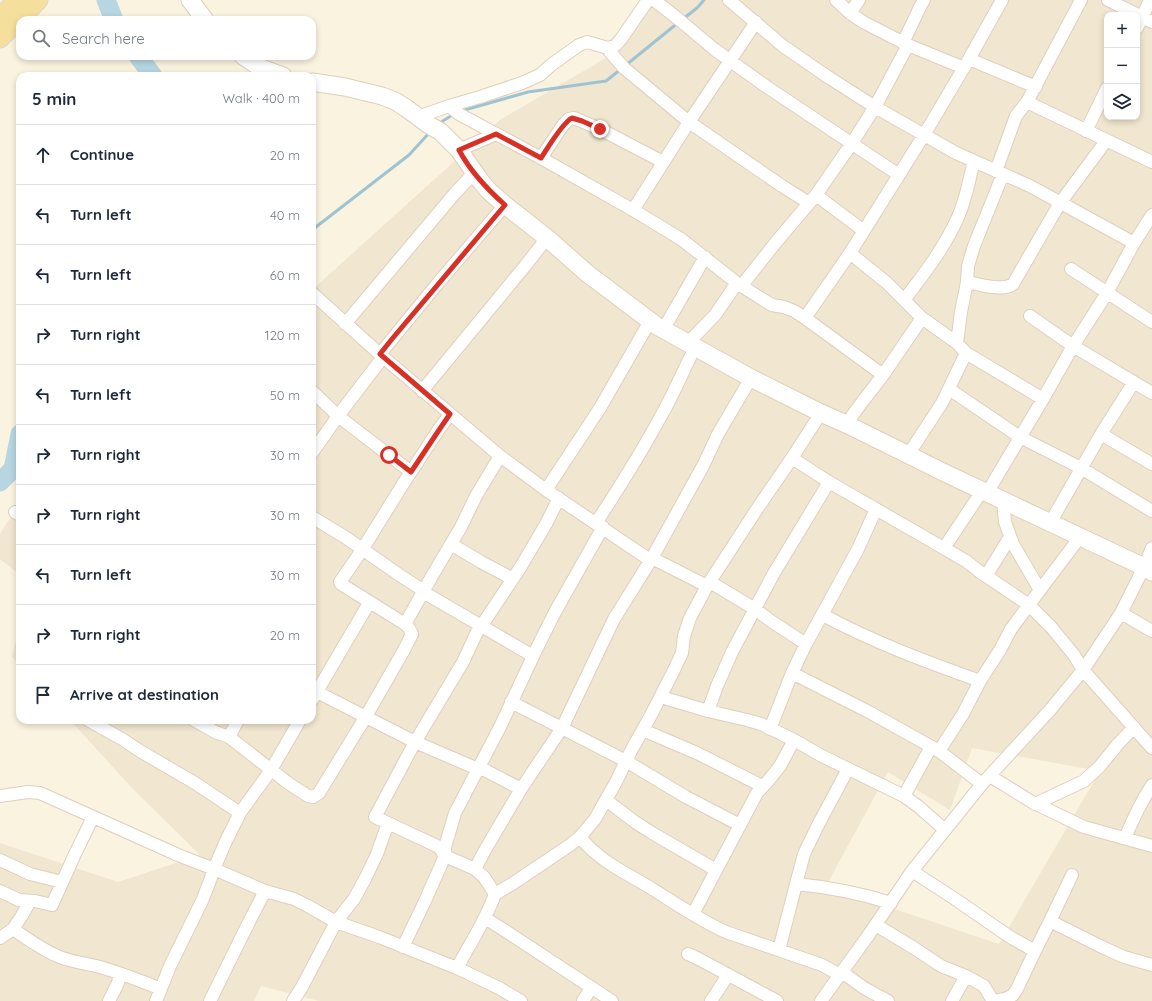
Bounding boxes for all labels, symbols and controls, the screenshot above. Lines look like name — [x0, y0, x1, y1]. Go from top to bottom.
map controls — [1104, 12, 1140, 120]
button: + — [1104, 12, 1140, 48]
search box — [16, 16, 316, 60]
icon: search — [30, 27, 52, 49]
text: Search here — [62, 29, 145, 48]
button: − — [1104, 48, 1140, 84]
button: layers — [1104, 84, 1140, 120]
text: 5 min — [32, 88, 76, 109]
text: Walk · 400 m — [222, 90, 300, 106]
route end — [591, 120, 609, 138]
icon: ahead — [32, 144, 54, 166]
text: Continue — [70, 145, 134, 164]
text: 20 m — [270, 147, 300, 163]
icon: left — [32, 204, 54, 226]
text: Turn left — [70, 205, 132, 224]
text: 40 m — [270, 207, 300, 223]
icon: left — [32, 264, 54, 286]
text: Turn left — [70, 265, 132, 284]
text: 60 m — [270, 267, 300, 283]
icon: right — [32, 324, 54, 346]
text: Turn right — [70, 325, 141, 344]
text: 120 m — [265, 327, 300, 343]
icon: left — [32, 384, 54, 406]
text: Turn left — [70, 385, 132, 404]
text: 50 m — [270, 387, 300, 403]
icon: right — [32, 444, 54, 466]
text: Turn right — [70, 445, 141, 464]
route start — [380, 446, 398, 464]
text: 30 m — [270, 447, 300, 463]
icon: right — [32, 504, 54, 526]
text: Turn right — [70, 505, 141, 524]
text: 30 m — [270, 507, 300, 523]
icon: left — [32, 564, 54, 586]
text: Turn left — [70, 565, 132, 584]
text: 30 m — [270, 567, 300, 583]
icon: right — [32, 624, 54, 646]
text: Turn right — [70, 625, 141, 644]
text: 20 m — [270, 627, 300, 643]
icon: arrive — [32, 684, 54, 706]
text: Arrive at destination — [70, 685, 219, 704]

